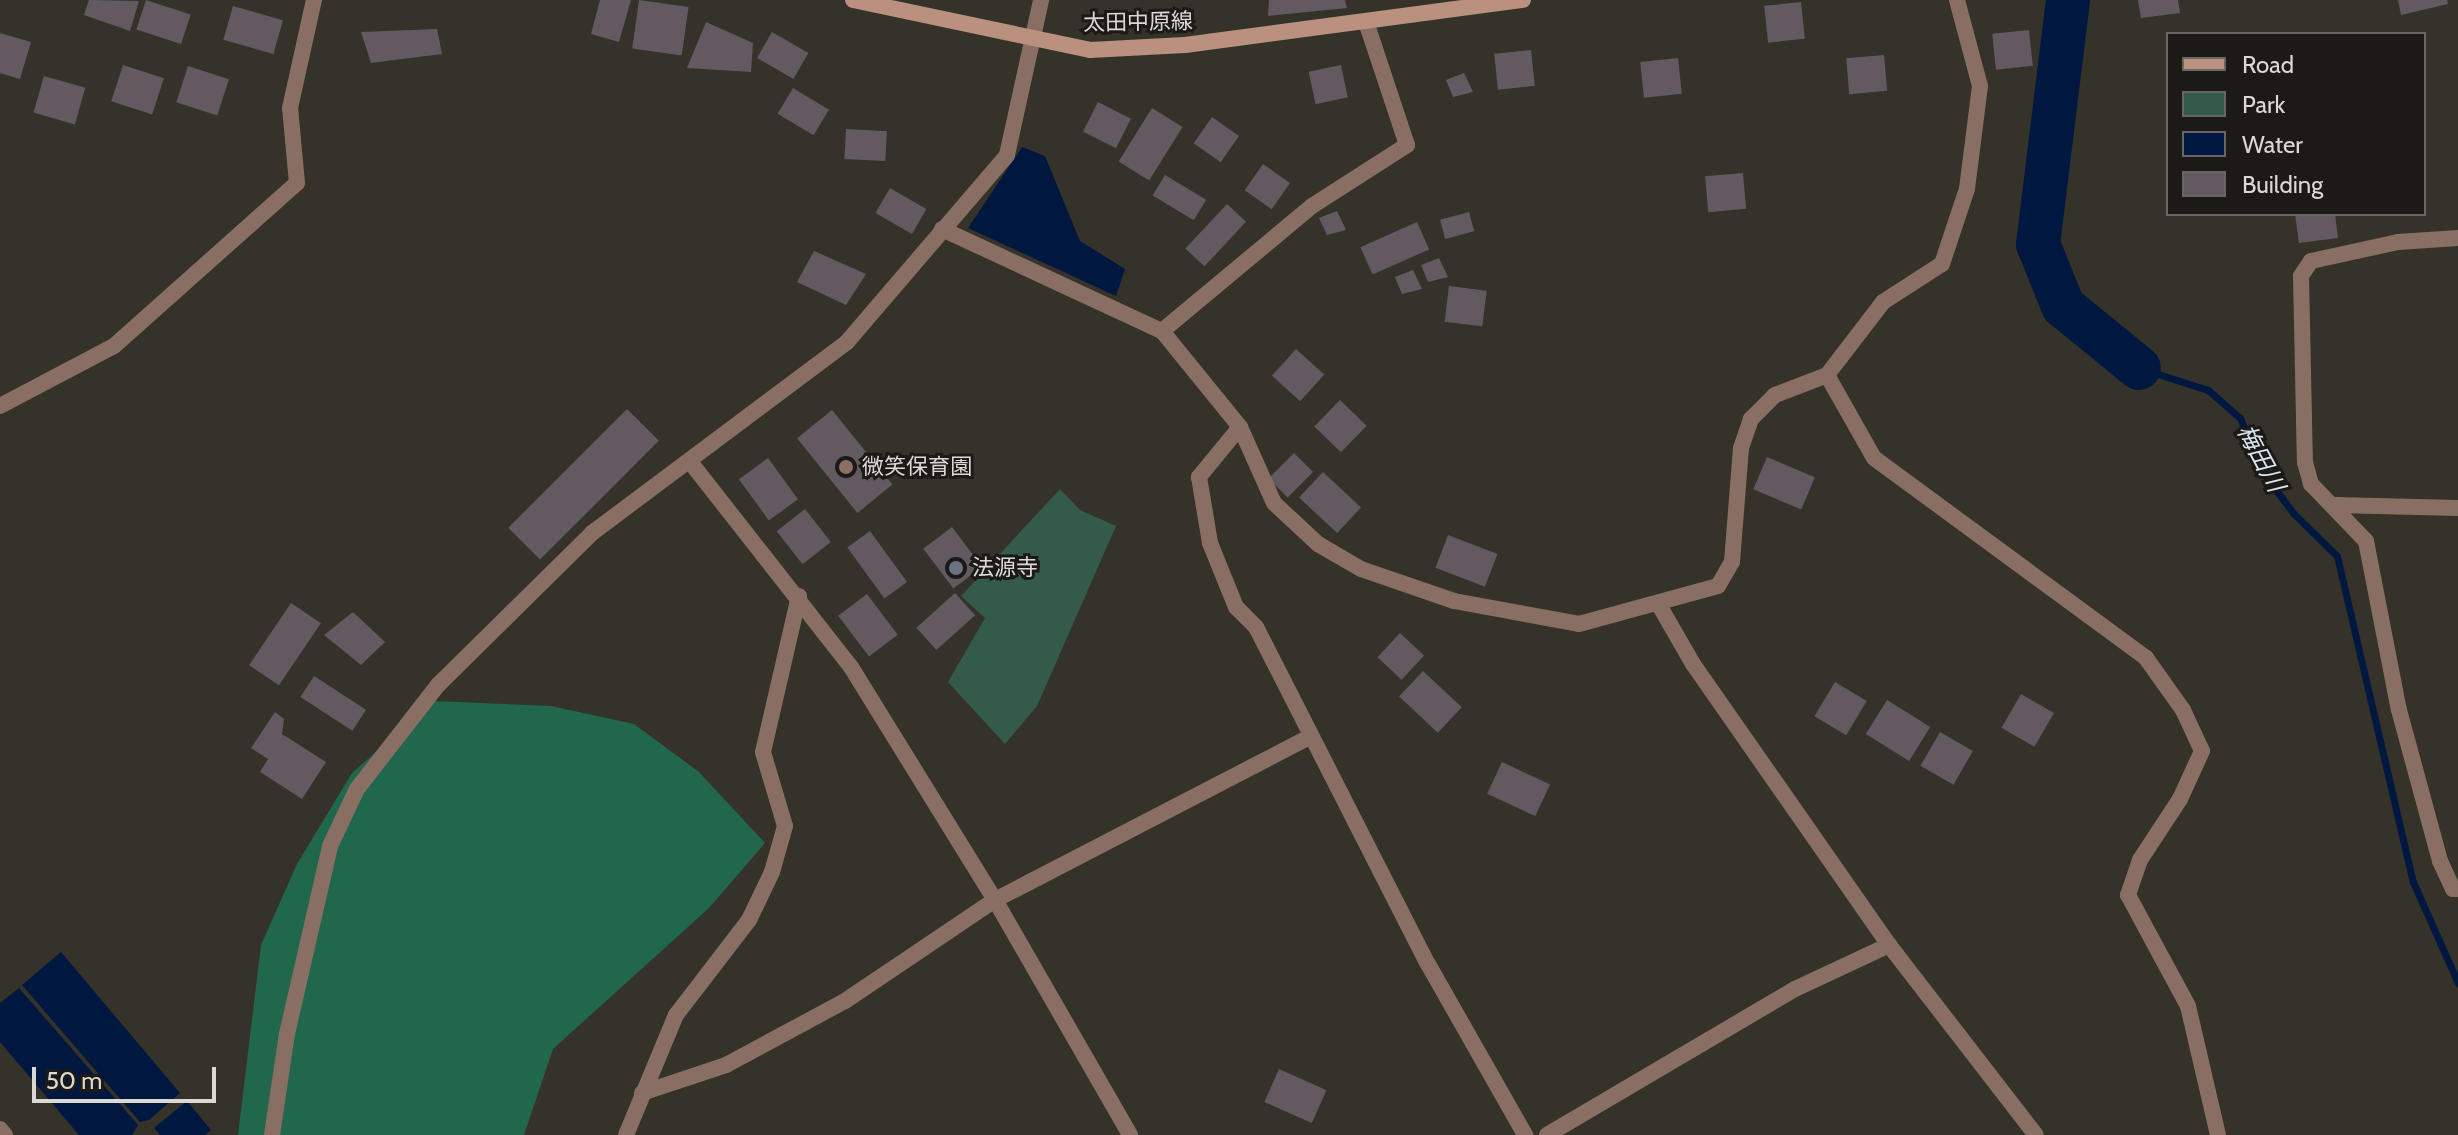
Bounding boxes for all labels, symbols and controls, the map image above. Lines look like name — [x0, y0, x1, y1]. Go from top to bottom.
street label: 太田中原線 — [1083, 8, 1193, 36]
legend — [2166, 32, 2426, 216]
text: Road — [2242, 50, 2294, 79]
text: Park — [2242, 90, 2285, 119]
text: Water — [2242, 130, 2303, 159]
text: Building — [2242, 170, 2323, 199]
water label: 梅田川 — [2231, 419, 2291, 497]
place label: 微笑保育園 — [862, 454, 972, 480]
marker: 微笑保育園 — [837, 458, 855, 476]
place label: 法源寺 — [972, 555, 1038, 581]
marker: 法源寺 — [947, 559, 965, 577]
scale bar — [36, 1051, 220, 1101]
text: 50 m — [46, 1066, 102, 1095]

